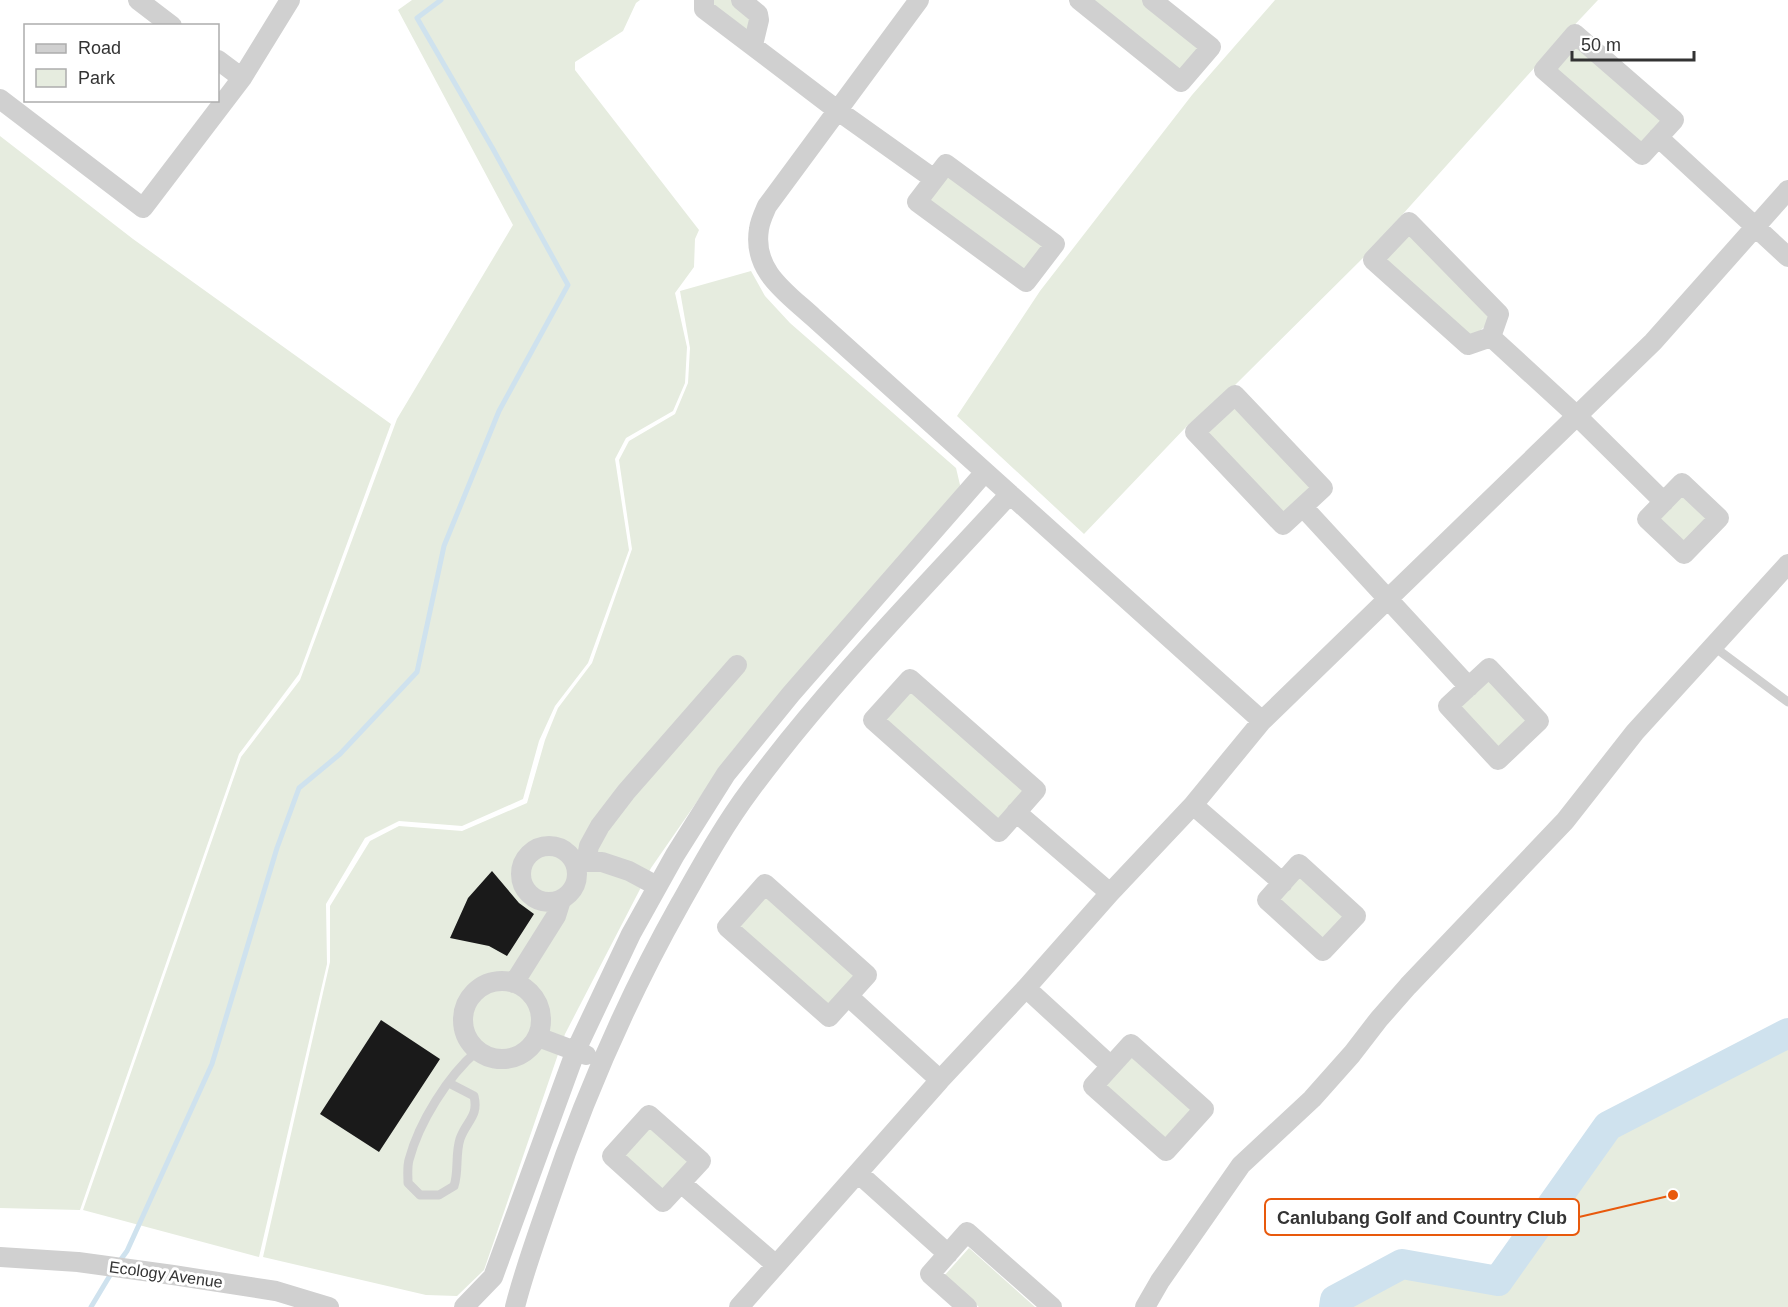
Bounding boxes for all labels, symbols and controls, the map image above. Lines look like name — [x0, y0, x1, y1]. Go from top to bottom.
legend — [24, 24, 219, 102]
scale bar — [1572, 24, 1694, 62]
text: 50 m — [1581, 35, 1621, 55]
text: Road — [78, 38, 121, 58]
text: Park — [78, 68, 116, 88]
callout: Canlubang Golf and Country Club — [1265, 1199, 1579, 1235]
text: Canlubang Golf and Country Club — [1277, 1208, 1567, 1228]
street label: Ecology Avenue — [108, 1258, 224, 1291]

